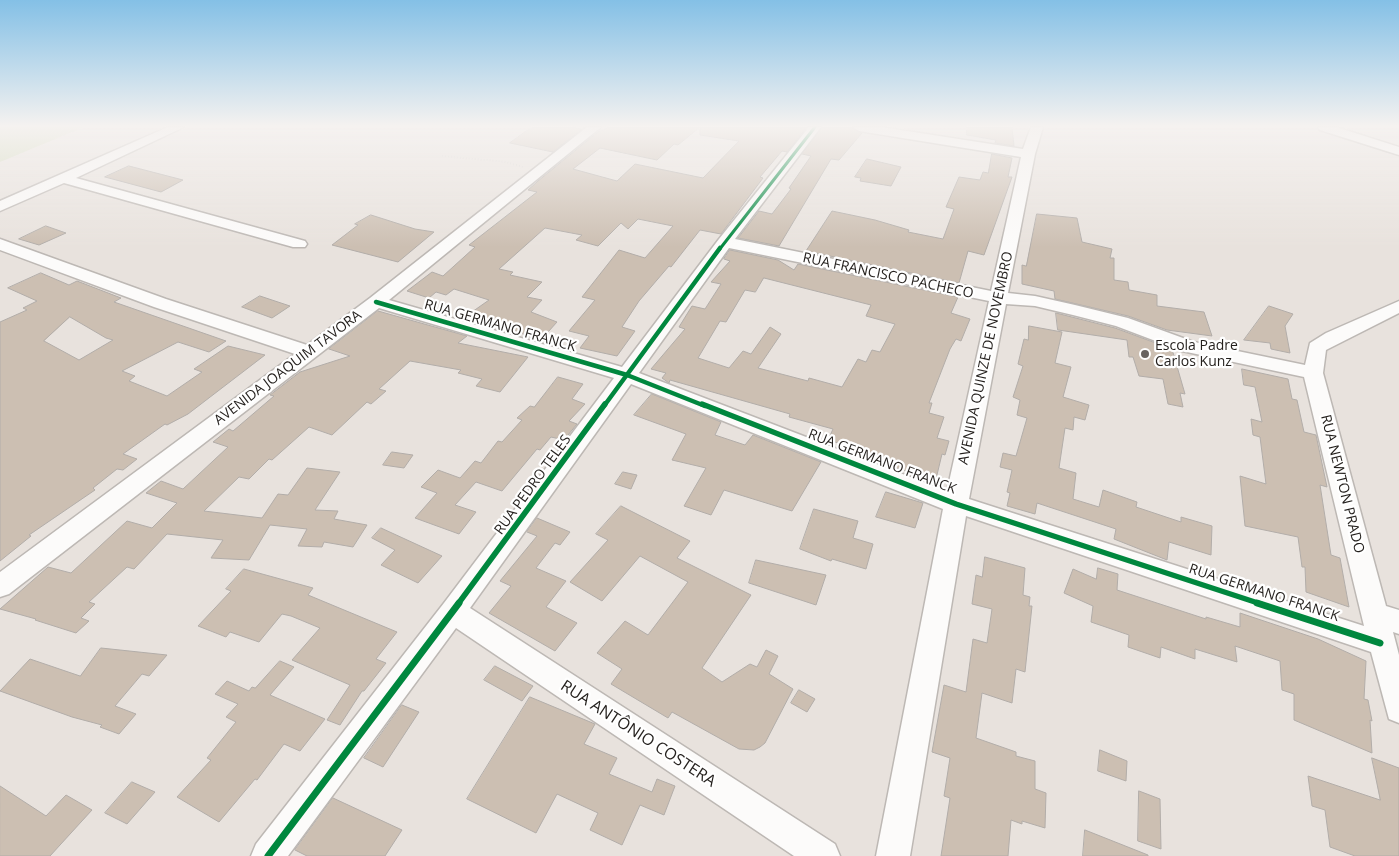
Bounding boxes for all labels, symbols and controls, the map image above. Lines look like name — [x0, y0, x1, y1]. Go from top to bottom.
street label: RUA FRANCISCO PACHECO — [801, 250, 975, 302]
street label: AVENIDA QUINZE DE NOVEMBRO — [955, 250, 1017, 466]
street label: RUA GERMANO FRANCK — [422, 296, 578, 356]
street label: AVENIDA JOAQUIM TAVORA — [211, 307, 365, 429]
place label: Escola Padre Carlos Kunz — [1155, 338, 1238, 371]
marker: Escola Padre Carlos Kunz — [1139, 348, 1151, 360]
street label: RUA NEWTON PRADO — [1317, 413, 1367, 555]
street label: RUA GERMANO FRANCK — [806, 426, 958, 498]
street label: RUA PEDRO TELES — [491, 432, 575, 538]
street label: RUA GERMANO FRANCK — [1187, 561, 1341, 625]
street label: RUA ANTÔNIO COSTERA — [557, 677, 719, 791]

